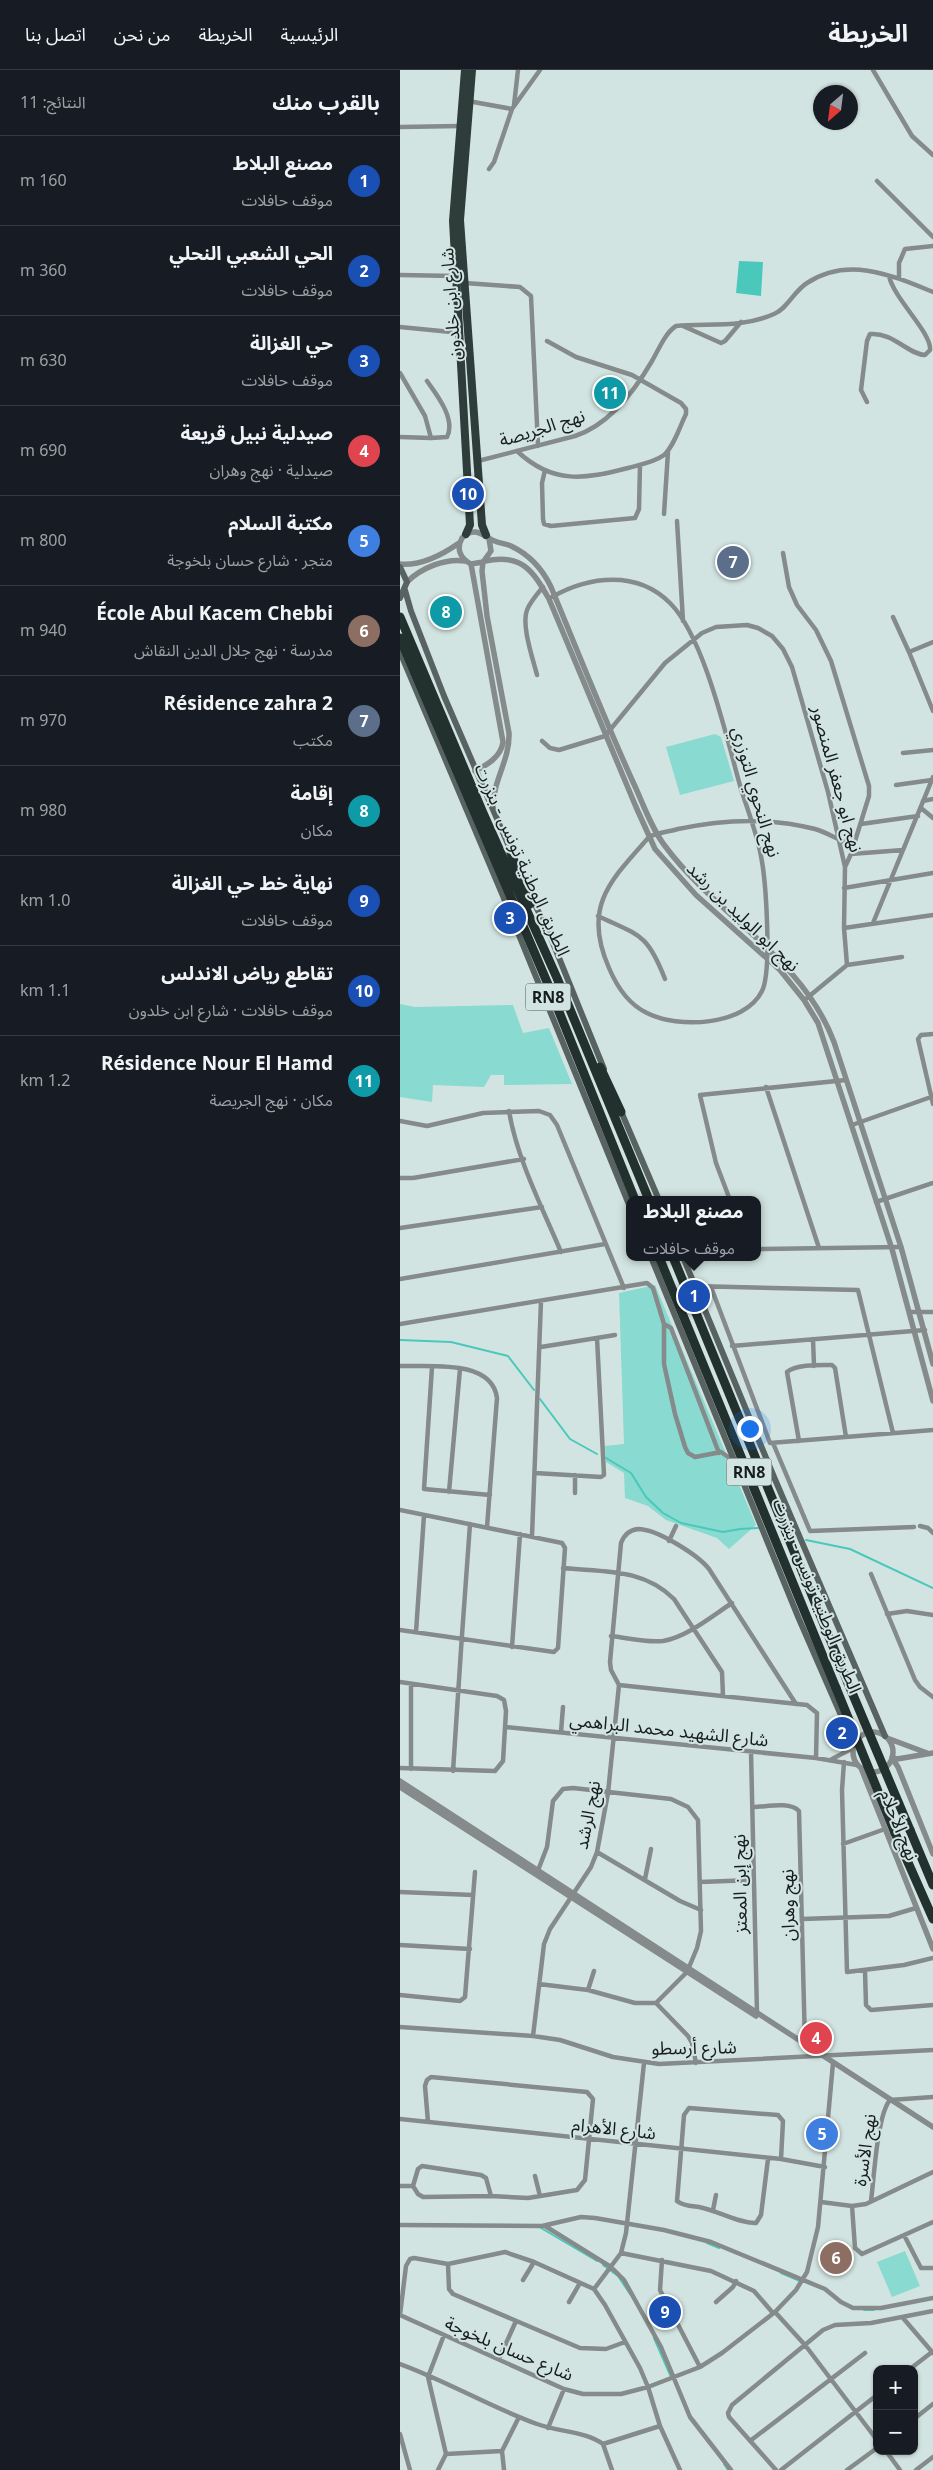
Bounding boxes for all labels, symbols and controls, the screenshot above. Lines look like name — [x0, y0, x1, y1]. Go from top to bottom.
text: الخريطة — [828, 9, 908, 60]
text: اتصل بنا — [25, 16, 86, 54]
text: من نحن — [114, 16, 171, 54]
text: الخريطة — [199, 16, 252, 54]
text: الرئيسية — [280, 16, 338, 54]
text: بالقرب منك — [272, 81, 380, 125]
north arrow — [813, 85, 858, 130]
text: النتائج: 11 — [20, 86, 86, 120]
text: مصنع البلاط — [233, 144, 333, 184]
text: 160 m — [20, 164, 67, 198]
text: 1 — [359, 165, 369, 199]
text: موقف حافلات — [241, 184, 333, 218]
text: الحي الشعبي النحلي — [169, 234, 333, 274]
street label: شارع ابن خلدون — [428, 246, 474, 362]
text: 360 m — [20, 254, 67, 288]
text: 2 — [359, 255, 369, 289]
text: موقف حافلات — [241, 274, 333, 308]
text: حي الغزالة — [250, 324, 333, 364]
text: 630 m — [20, 344, 67, 378]
text: 3 — [359, 345, 369, 379]
text: موقف حافلات — [241, 364, 333, 398]
pin: 11 — [594, 374, 626, 412]
street label: نهج الجريصة — [494, 397, 590, 459]
text: صيدلية نبيل قريعة — [180, 414, 333, 454]
text: 690 m — [20, 434, 67, 468]
text: 4 — [359, 435, 369, 469]
text: صيدلية · نهج وهران — [210, 454, 333, 488]
pin: 10 — [452, 475, 484, 513]
text: مكتبة السلام — [228, 504, 333, 544]
text: 800 m — [20, 524, 67, 558]
text: 5 — [359, 525, 369, 559]
pin: 7 — [717, 543, 749, 581]
text: متجر · شارع حسان بلخوجة — [167, 544, 333, 578]
pin: 8 — [430, 593, 462, 631]
text: École Abul Kacem Chebbi — [96, 594, 333, 634]
text: 940 m — [20, 614, 67, 648]
text: 6 — [359, 615, 369, 649]
text: مدرسة · نهج جلال الدين النقاش — [134, 634, 333, 668]
text: Résidence zahra 2 — [164, 684, 333, 724]
street label: نهج ابو جعفر المنصور — [799, 700, 875, 857]
text: 970 m — [20, 704, 67, 738]
text: 7 — [359, 705, 369, 739]
street label: نهج النحوي التوزري — [719, 722, 793, 862]
text: مكتب — [293, 724, 333, 758]
street label: الطريق الوطنية تونس - بنزرت — [462, 757, 582, 963]
text: إقامة — [291, 774, 333, 814]
text: 980 m — [20, 794, 67, 828]
text: 8 — [359, 795, 369, 829]
text: مكان — [301, 814, 333, 848]
street label: نهج ابو الوليد بن رشد — [677, 852, 809, 982]
text: نهاية خط حي الغزالة — [172, 864, 333, 904]
text: 1.0 km — [20, 884, 70, 918]
text: 9 — [359, 885, 369, 919]
pin: 3 — [494, 899, 526, 937]
text: موقف حافلات — [241, 904, 333, 938]
text: تقاطع رياض الاندلس — [161, 954, 333, 994]
text: 1.1 km — [20, 974, 70, 1008]
text: 10 — [355, 975, 373, 1009]
road number: RN8 — [526, 984, 570, 1010]
text: موقف حافلات · شارع ابن خلدون — [129, 994, 333, 1028]
text: Résidence Nour El Hamd — [101, 1044, 333, 1084]
text: 1.2 km — [20, 1064, 70, 1098]
text: 11 — [355, 1065, 373, 1099]
text: مكان · نهج الجريصة — [210, 1084, 333, 1118]
text: مصنع البلاط — [643, 1192, 744, 1232]
popup — [626, 1196, 761, 1261]
text: موقف حافلات — [643, 1232, 735, 1266]
pin: 1 — [678, 1277, 710, 1315]
your location — [737, 1416, 763, 1442]
road number: RN8 — [726, 1458, 772, 1485]
street label: الطريق الوطنية تونس - بنزرت — [760, 1492, 874, 1700]
street label: شارع الشهيد محمد البراهمي — [568, 1701, 770, 1759]
pin: 2 — [826, 1714, 858, 1752]
street label: نهج الرشد — [563, 1777, 613, 1853]
street label: نهج الأحلام — [867, 1783, 931, 1867]
street label: نهج إبن المعتز — [720, 1834, 760, 1935]
street label: نهج وهران — [768, 1869, 808, 1941]
pin: 4 — [800, 2019, 832, 2057]
street label: شارع أرسطو — [651, 2028, 737, 2068]
street label: شارع الأهرام — [570, 2106, 658, 2152]
street label: نهج الأسرة — [841, 2111, 889, 2189]
pin: 5 — [806, 2115, 838, 2153]
pin: 6 — [820, 2239, 852, 2277]
pin: 9 — [649, 2293, 681, 2331]
street label: شارع حسان بلخوجة — [438, 2305, 580, 2393]
map controls — [873, 2365, 918, 2455]
button: + — [873, 2365, 918, 2410]
button: − — [873, 2410, 918, 2455]

